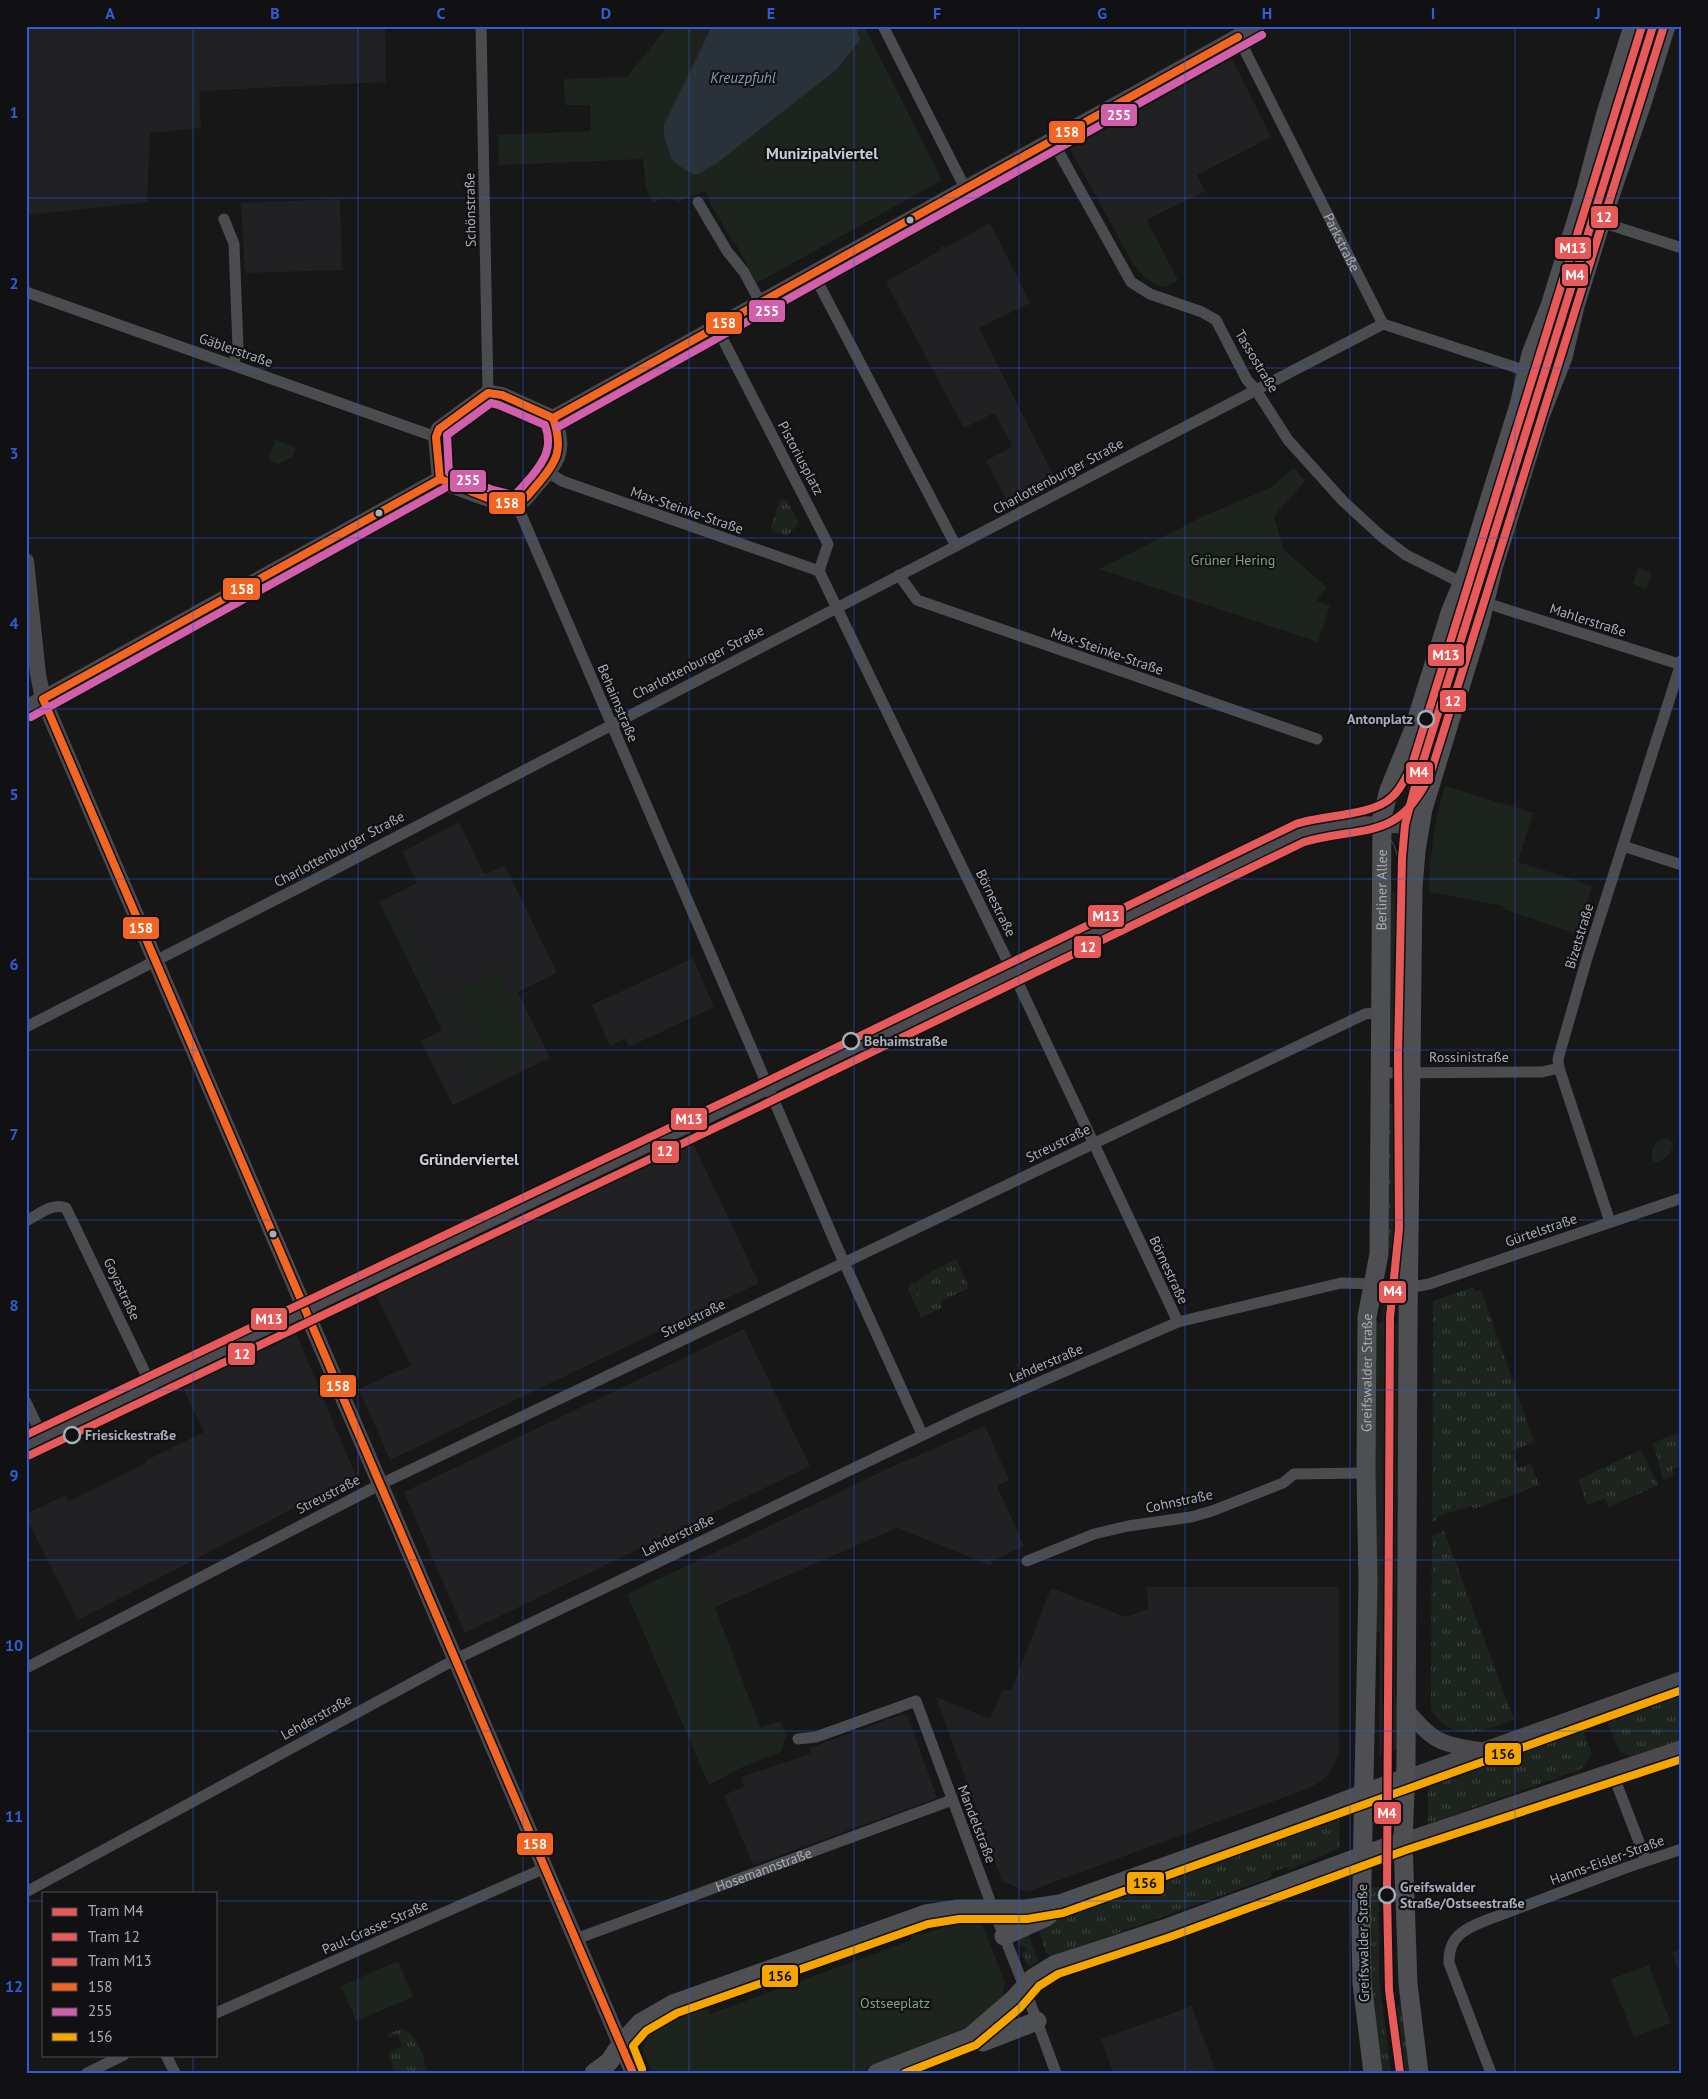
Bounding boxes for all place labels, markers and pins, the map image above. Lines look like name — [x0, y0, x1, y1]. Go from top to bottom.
unlabelled marker — [905, 215, 915, 225]
unlabelled marker — [374, 508, 384, 518]
place label: Antonplatz — [1347, 710, 1413, 728]
marker: Antonplatz — [1417, 710, 1435, 728]
marker: Behaimstraße — [842, 1032, 860, 1050]
place label: Behaimstraße — [864, 1032, 948, 1050]
unlabelled marker — [268, 1229, 278, 1239]
marker: Friesickestraße — [63, 1426, 81, 1444]
place label: Friesickestraße — [85, 1426, 176, 1444]
place label: Greifswalder Straße/Ostseestraße — [1400, 1878, 1525, 1912]
marker: Greifswalder Straße/Ostseestraße — [1378, 1886, 1396, 1904]

